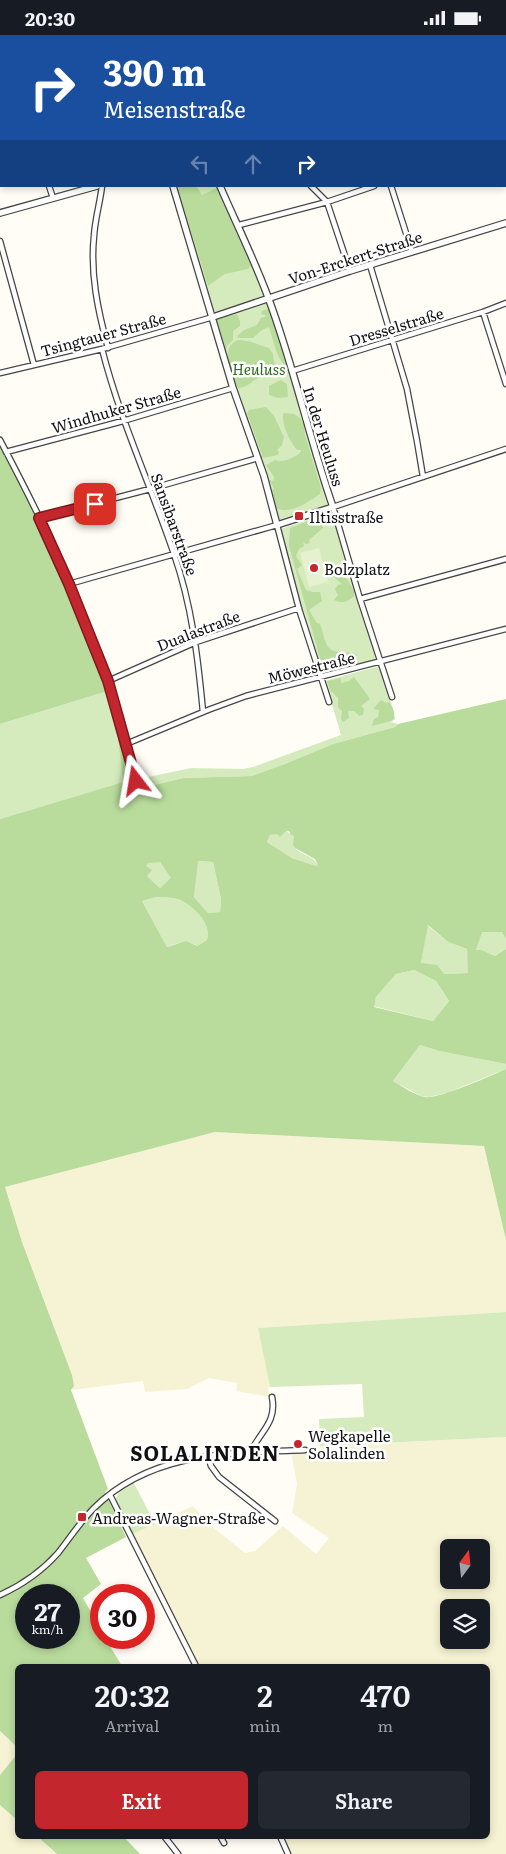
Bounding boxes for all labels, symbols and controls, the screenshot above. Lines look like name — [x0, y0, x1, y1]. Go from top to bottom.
text: 20:30 — [25, 4, 75, 32]
text: 390 m — [103, 45, 206, 97]
icon: right — [20, 55, 85, 120]
text: Meisenstraße — [103, 92, 246, 125]
icon: left — [186, 150, 214, 178]
icon: ahead — [239, 150, 267, 178]
icon: right — [292, 150, 320, 178]
street label: Von-Erckert-Straße — [285, 224, 425, 290]
street label: Dresselstraße — [346, 301, 446, 351]
street label: Tsingtauer Straße — [38, 306, 168, 362]
park label: Heuluss — [232, 357, 286, 380]
street label: Windhuker Straße — [49, 379, 184, 438]
street label: In der Heuluss — [298, 383, 350, 489]
street label: Sansibarstraße — [146, 469, 204, 579]
pin — [74, 483, 116, 525]
icon: arrive — [81, 490, 109, 518]
place label: Iltisstraße — [309, 505, 384, 528]
marker: Iltisstraße — [293, 510, 305, 522]
place label: Bolzplatz — [324, 557, 390, 580]
marker: Bolzplatz — [308, 562, 320, 574]
street label: Dualastraße — [153, 604, 243, 656]
street label: Möwestraße — [265, 645, 357, 689]
position arrow — [109, 754, 161, 806]
place label: Wegkapelle Solalinden — [308, 1424, 391, 1464]
district label: SOLALINDEN — [130, 1437, 280, 1467]
marker: Wegkapelle Solalinden — [292, 1438, 304, 1450]
place label: Andreas-Wagner-Straße — [92, 1506, 266, 1529]
marker: Andreas-Wagner-Straße — [76, 1511, 88, 1523]
north arrow — [440, 1539, 490, 1589]
map controls — [440, 1539, 490, 1649]
speed limit sign: 30 — [90, 1584, 155, 1649]
text: 27 — [34, 1592, 61, 1629]
button: layers — [440, 1599, 490, 1649]
text: km/h — [32, 1620, 63, 1638]
text: 20:32 — [95, 1672, 170, 1716]
text: 2 — [257, 1672, 273, 1716]
text: 470 — [360, 1672, 410, 1716]
text: Arrival — [105, 1713, 159, 1737]
text: min — [249, 1713, 281, 1737]
text: m — [378, 1713, 393, 1737]
button: Exit — [35, 1771, 248, 1829]
button: Share — [258, 1771, 470, 1829]

